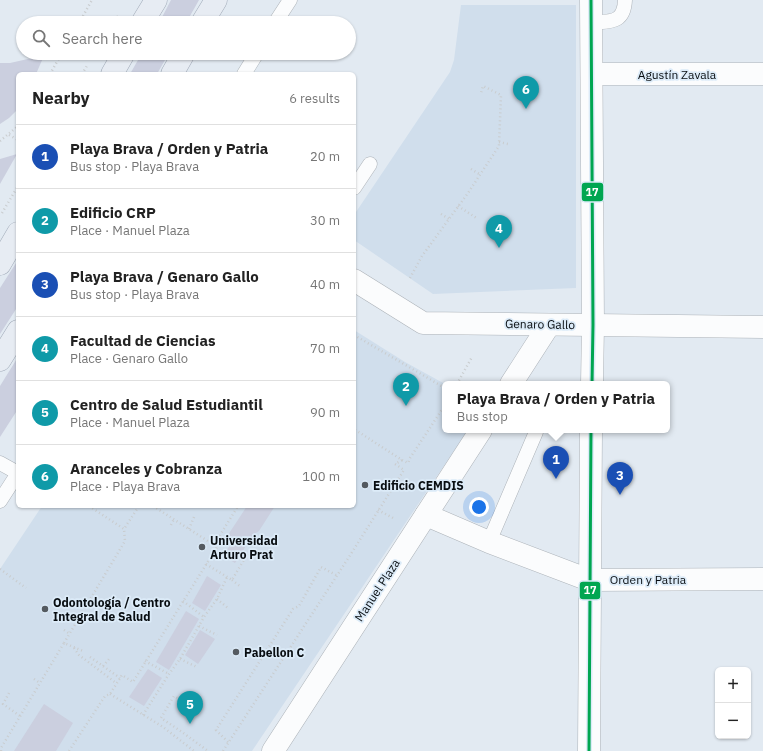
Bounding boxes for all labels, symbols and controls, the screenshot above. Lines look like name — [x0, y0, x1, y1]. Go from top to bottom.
search box — [16, 16, 356, 60]
icon: search — [30, 27, 52, 49]
text: Search here — [62, 29, 142, 48]
street label: Agustín Zavala — [638, 67, 717, 82]
pin: 6 — [513, 76, 539, 109]
text: Nearby — [32, 87, 90, 109]
text: 6 results — [289, 90, 340, 107]
text: Playa Brava / Orden y Patria — [70, 139, 268, 158]
text: 1 — [41, 148, 49, 165]
text: 20 m — [310, 148, 340, 165]
text: Bus stop · Playa Brava — [70, 158, 199, 175]
line badge: 17 — [581, 182, 604, 202]
text: 17 — [585, 185, 599, 199]
text: Edificio CRP — [70, 203, 156, 222]
text: 2 — [41, 212, 49, 229]
text: 30 m — [310, 212, 340, 229]
pin: 4 — [486, 215, 512, 248]
text: Place · Manuel Plaza — [70, 222, 190, 239]
text: Playa Brava / Genaro Gallo — [70, 267, 259, 286]
text: 3 — [41, 276, 49, 293]
text: 40 m — [310, 276, 340, 293]
text: Bus stop · Playa Brava — [70, 286, 199, 303]
street label: Genaro Gallo — [505, 316, 575, 332]
text: Facultad de Ciencias — [70, 331, 215, 350]
text: 4 — [41, 340, 49, 357]
text: 70 m — [310, 340, 340, 357]
text: Place · Genaro Gallo — [70, 350, 188, 367]
pin: 2 — [393, 373, 419, 406]
popup — [442, 381, 670, 433]
text: Playa Brava / Orden y Patria — [457, 389, 655, 408]
text: Centro de Salud Estudiantil — [70, 395, 263, 414]
text: 5 — [41, 404, 49, 421]
text: 90 m — [310, 404, 340, 421]
text: Bus stop — [457, 408, 508, 425]
text: Place · Manuel Plaza — [70, 414, 190, 431]
pin: 1 — [543, 446, 569, 479]
text: Aranceles y Cobranza — [70, 459, 222, 478]
pin: 3 — [607, 462, 633, 495]
text: 6 — [41, 468, 49, 485]
text: 100 m — [302, 468, 340, 485]
text: Place · Playa Brava — [70, 478, 180, 495]
place label: Edificio CEMDIS — [373, 478, 464, 493]
marker: Edificio CEMDIS — [360, 480, 370, 490]
your location — [469, 497, 489, 517]
place label: Universidad Arturo Prat — [210, 533, 278, 562]
marker: Universidad Arturo Prat — [197, 542, 207, 552]
street label: Manuel Plaza — [351, 555, 403, 624]
street label: Orden y Patria — [610, 572, 687, 587]
line badge: 17 — [579, 581, 601, 600]
text: 17 — [583, 583, 597, 597]
place label: Odontología / Centro Integral de Salud — [53, 595, 171, 624]
marker: Odontología / Centro Integral de Salud — [40, 604, 50, 614]
place label: Pabellon C — [244, 645, 304, 660]
marker: Pabellon C — [231, 647, 241, 657]
map controls — [715, 667, 751, 739]
button: + — [715, 667, 751, 703]
pin: 5 — [177, 691, 203, 724]
button: − — [715, 703, 751, 739]

